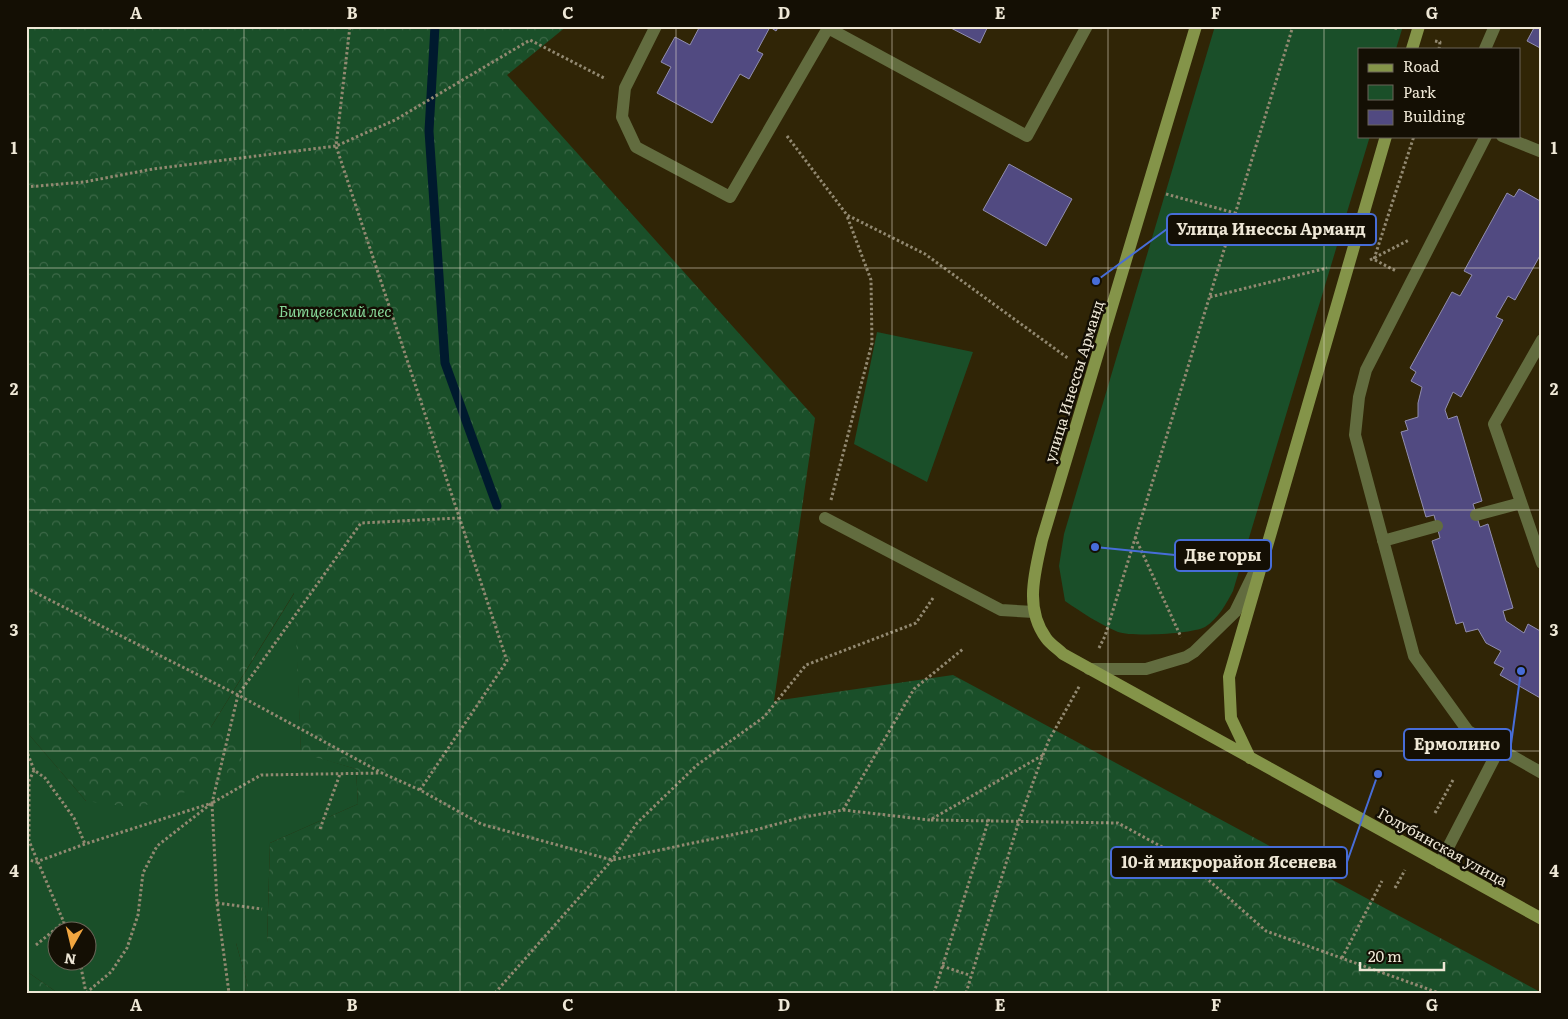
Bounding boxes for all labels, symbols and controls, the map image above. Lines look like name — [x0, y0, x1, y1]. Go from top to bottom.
text: A — [130, 0, 142, 24]
text: B — [346, 0, 358, 24]
text: C — [562, 0, 574, 24]
text: D — [778, 0, 790, 24]
text: E — [995, 0, 1006, 24]
text: F — [1211, 0, 1221, 24]
text: G — [1426, 0, 1438, 24]
legend — [1358, 48, 1520, 138]
text: Road — [1403, 54, 1439, 77]
text: Park — [1403, 80, 1437, 103]
text: Building — [1403, 104, 1465, 127]
text: 1 — [11, 135, 18, 159]
text: 1 — [1551, 135, 1558, 159]
callout: Улица Инессы Арманд — [1167, 214, 1376, 245]
text: Улица Инессы Арманд — [1176, 216, 1366, 240]
street label: улица Инессы Арманд — [1037, 297, 1109, 465]
park label: Битцевский лес — [278, 299, 392, 322]
text: 2 — [10, 376, 19, 400]
text: 2 — [1550, 376, 1559, 400]
callout: Две горы — [1175, 540, 1271, 571]
text: Две горы — [1185, 542, 1261, 566]
text: 3 — [10, 617, 19, 641]
text: 3 — [1550, 617, 1559, 641]
callout: Ермолино — [1404, 729, 1511, 760]
text: Ермолино — [1414, 731, 1500, 755]
street label: Голубинская улица — [1374, 801, 1513, 892]
callout: 10-й микрорайон Ясенева — [1111, 847, 1347, 878]
text: 10-й микрорайон Ясенева — [1121, 849, 1337, 873]
text: 4 — [9, 858, 19, 882]
text: 4 — [1549, 858, 1559, 882]
north arrow — [48, 922, 98, 972]
scale bar — [1360, 939, 1444, 971]
text: 20 m — [1368, 944, 1402, 967]
text: N — [63, 949, 77, 971]
text: A — [130, 992, 142, 1016]
text: B — [346, 992, 358, 1016]
text: C — [562, 992, 574, 1016]
text: D — [778, 992, 790, 1016]
text: E — [995, 992, 1006, 1016]
text: F — [1211, 992, 1221, 1016]
text: G — [1426, 992, 1438, 1016]

